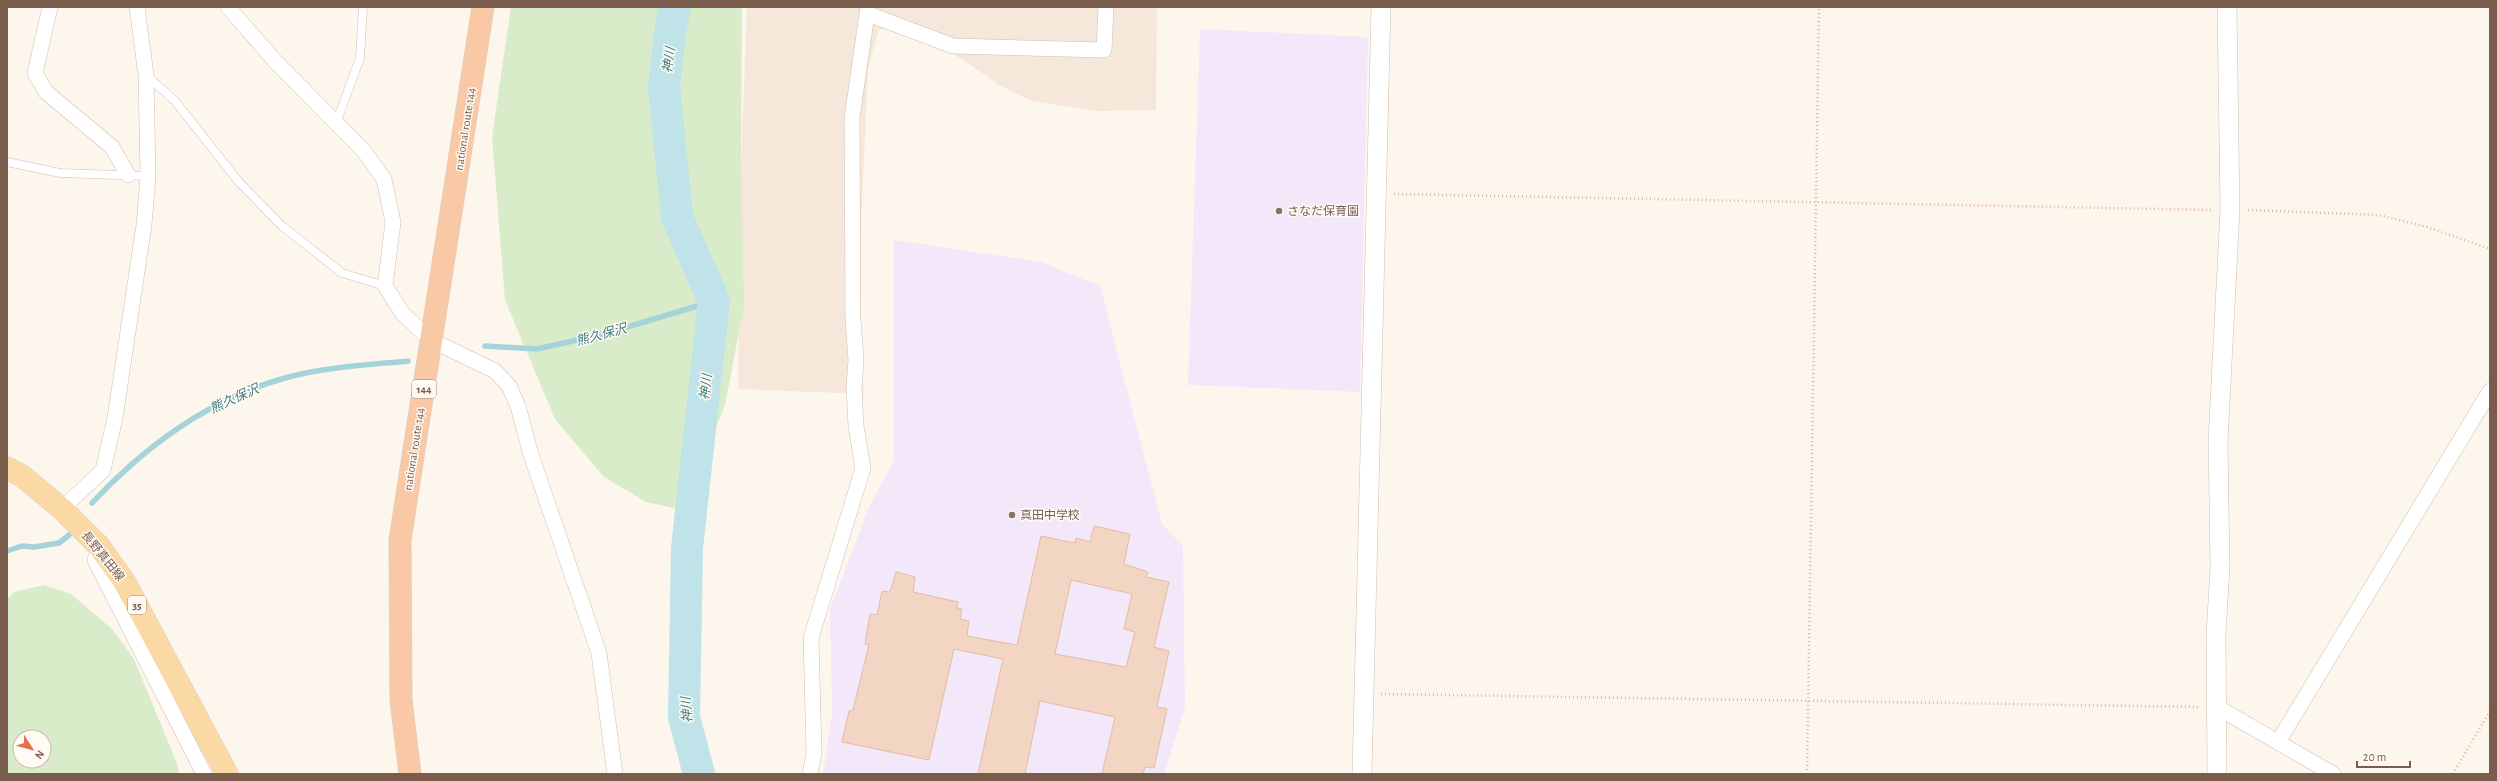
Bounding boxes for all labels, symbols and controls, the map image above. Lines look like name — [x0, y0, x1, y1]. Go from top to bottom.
water label: 神川 — [660, 44, 678, 74]
street label: national route 144 — [453, 87, 478, 171]
place label: さなだ保育園 — [1287, 204, 1359, 217]
marker: さなだ保育園 — [1274, 206, 1284, 216]
water label: 熊久保沢 — [574, 321, 630, 348]
water label: 神川 — [698, 371, 715, 401]
road number: 144 — [412, 380, 436, 398]
water label: 熊久保沢 — [208, 381, 263, 416]
street label: national route 144 — [402, 407, 427, 491]
place label: 真田中学校 — [1020, 508, 1080, 521]
marker: 真田中学校 — [1007, 510, 1017, 520]
street label: 長野真田線 — [79, 528, 127, 583]
road number: 35 — [128, 596, 146, 614]
water label: 神川 — [679, 694, 695, 723]
north arrow — [12, 729, 52, 769]
scale bar — [2357, 743, 2410, 769]
text: N — [33, 748, 46, 761]
text: 20 m — [2363, 751, 2386, 763]

